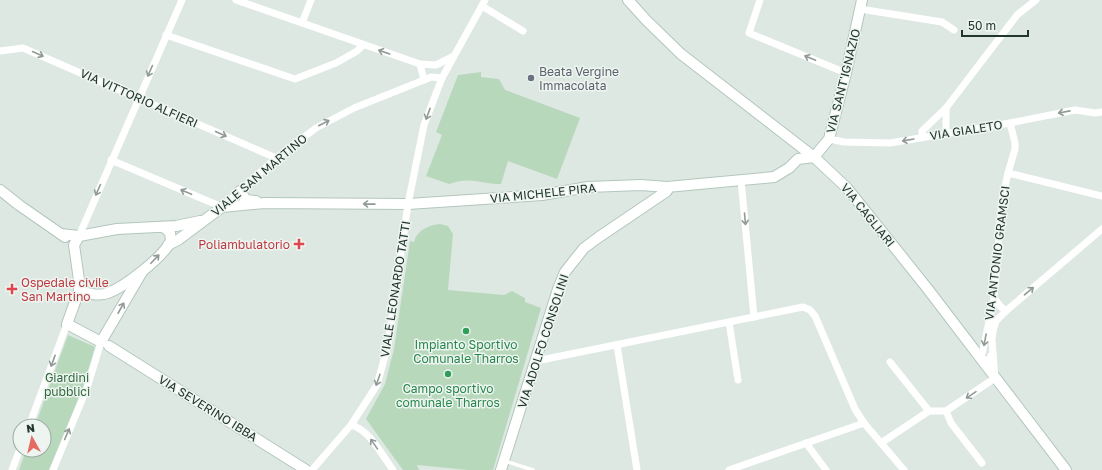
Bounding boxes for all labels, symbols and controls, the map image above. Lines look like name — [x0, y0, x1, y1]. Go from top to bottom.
scale bar — [962, 12, 1028, 38]
text: 50 m — [968, 18, 996, 33]
street label: VIA SANT'IGNAZIO — [823, 27, 863, 135]
one-way arrow — [377, 48, 390, 55]
one-way arrow — [31, 51, 43, 58]
one-way arrow — [805, 54, 817, 62]
place label: Beata Vergine Immacolata — [539, 64, 619, 93]
street label: VIA VITTORIO ALFIERI — [78, 65, 200, 131]
one-way arrow — [146, 65, 154, 77]
marker: Beata Vergine Immacolata — [526, 73, 536, 83]
one-way arrow — [424, 108, 432, 120]
one-way arrow — [1057, 109, 1070, 117]
street label: VIA GIALETO — [929, 117, 1004, 143]
one-way arrow — [318, 119, 330, 126]
street label: VIALE SAN MARTINO — [208, 131, 310, 219]
one-way arrow — [215, 131, 227, 138]
one-way arrow — [902, 136, 915, 144]
street label: VIA MICHELE PIRA — [489, 180, 597, 206]
street label: VIA CAGLIARI — [838, 180, 898, 250]
one-way arrow — [94, 184, 101, 196]
street label: VIA ANTONIO GRAMSCI — [981, 185, 1013, 321]
one-way arrow — [180, 188, 192, 195]
one-way arrow — [363, 200, 376, 208]
one-way arrow — [741, 212, 748, 225]
street label: VIALE LEONARDO TATTI — [377, 220, 413, 358]
place label: Poliambulatorio — [198, 237, 290, 252]
marker: Poliambulatorio — [293, 238, 305, 250]
one-way arrow — [150, 254, 159, 264]
street label: VIA ADOLFO CONSOLINI — [514, 272, 572, 410]
place label: Ospedale civile San Martino — [21, 275, 109, 304]
marker: Ospedale civile San Martino — [6, 283, 18, 295]
one-way arrow — [1023, 287, 1034, 296]
one-way arrow — [118, 303, 125, 315]
marker: Impianto Sportivo Comunale Tharros — [461, 326, 471, 336]
one-way arrow — [981, 333, 989, 346]
place label: Impianto Sportivo Comunale Tharros — [413, 337, 519, 366]
one-way arrow — [49, 354, 56, 367]
marker: Campo sportivo comunale Tharros — [443, 369, 453, 379]
park label: Giardini pubblici — [44, 370, 90, 399]
street label: VIA SEVERINO IBBA — [156, 371, 260, 445]
one-way arrow — [374, 374, 382, 386]
place label: Campo sportivo comunale Tharros — [396, 381, 500, 410]
one-way arrow — [965, 391, 976, 399]
north arrow — [12, 418, 52, 458]
text: N — [25, 421, 36, 435]
one-way arrow — [64, 428, 71, 440]
one-way arrow — [370, 439, 378, 450]

